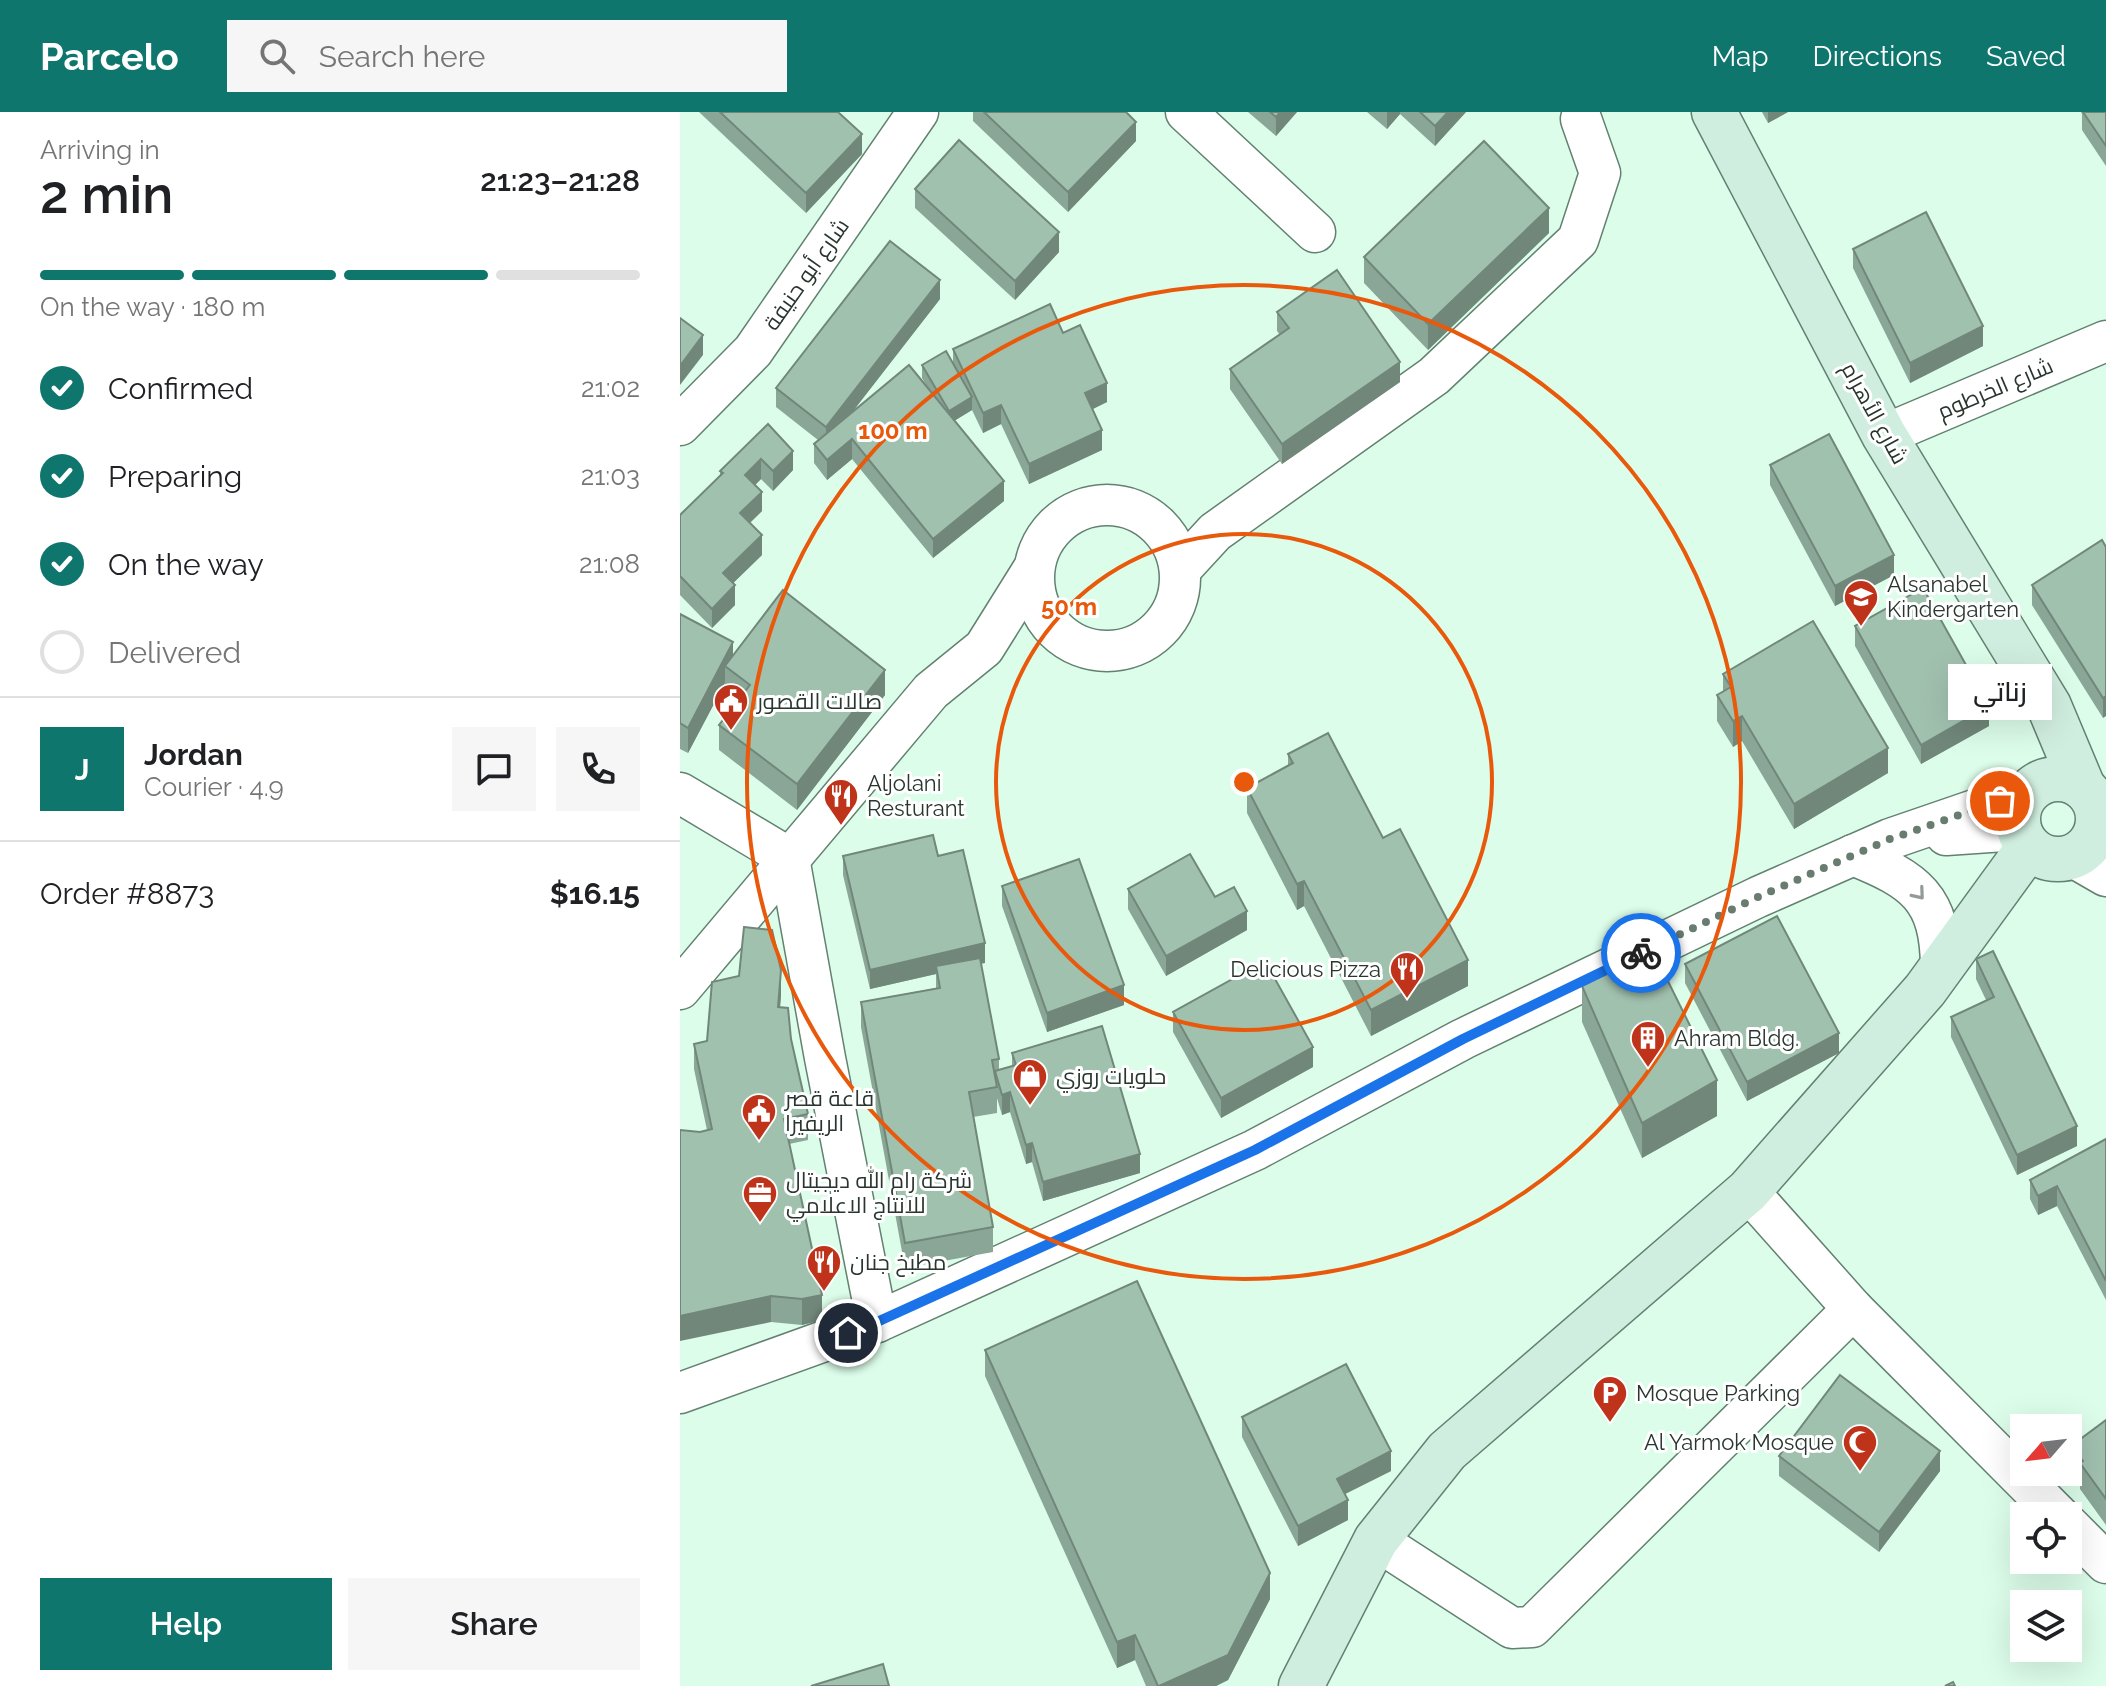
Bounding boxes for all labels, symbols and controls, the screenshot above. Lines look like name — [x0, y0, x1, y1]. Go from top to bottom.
search box — [227, 20, 787, 92]
text: Parcelo — [40, 34, 179, 79]
icon: search — [255, 34, 299, 78]
text: Search here — [319, 39, 485, 74]
text: Map — [1712, 40, 1769, 73]
text: Directions — [1813, 40, 1942, 73]
text: Saved — [1986, 40, 2066, 73]
text: Arriving in — [40, 135, 160, 165]
text: 21:23–21:28 — [480, 163, 640, 198]
text: 2 min — [40, 164, 173, 225]
street label: شارع أبو حنيفة — [758, 213, 856, 336]
text: On the way · 180 m — [40, 292, 265, 322]
street label: شارع الخرطوم — [1933, 352, 2058, 427]
street label: شارع الأهرام — [1834, 358, 1914, 470]
icon: check — [40, 366, 84, 410]
text: Confirmed — [108, 371, 253, 406]
text: 21:02 — [581, 373, 640, 403]
text: 100 m — [858, 416, 928, 445]
icon: check — [40, 454, 84, 498]
text: Preparing — [108, 459, 242, 494]
text: 21:03 — [581, 461, 640, 491]
icon: check — [40, 542, 84, 586]
text: On the way — [108, 547, 264, 582]
text: 21:08 — [579, 549, 640, 579]
place label: Alsanabel Kindergarten — [1887, 571, 2019, 622]
school or university icon: Alsanabel Kindergarten — [1842, 578, 1880, 628]
text: 50 m — [1041, 592, 1097, 621]
text: Delivered — [108, 635, 241, 670]
callout: زناتي — [1948, 665, 2052, 721]
text: زناتي — [1973, 677, 2027, 707]
public building icon: صالات القصور — [712, 682, 750, 732]
place label: صالات القصور — [755, 688, 882, 714]
button: chat — [452, 727, 536, 811]
button: phone — [556, 727, 640, 811]
text: Jordan — [144, 737, 243, 772]
text: J — [75, 752, 89, 787]
pin — [1966, 767, 2034, 835]
centre of rings — [1230, 768, 1258, 796]
place label: Aljolani Resturant — [867, 770, 965, 821]
text: Courier · 4.9 — [144, 772, 284, 802]
restaurant icon: Aljolani Resturant — [822, 777, 860, 827]
icon: bag — [1978, 779, 2022, 823]
text: Order #8873 — [40, 876, 214, 911]
text: $16.15 — [550, 876, 640, 911]
one-way arrow — [1909, 885, 1924, 899]
courier — [1601, 913, 1681, 993]
icon: bike — [1619, 931, 1663, 975]
restaurant icon: Delicious Pizza — [1388, 950, 1426, 1000]
place label: Delicious Pizza — [1230, 956, 1381, 982]
building icon: Ahram Bldg. — [1629, 1019, 1667, 1069]
place label: Ahram Bldg. — [1674, 1025, 1799, 1051]
shop icon: حلويات روزي — [1011, 1057, 1049, 1107]
place label: حلويات روزي — [1056, 1063, 1166, 1093]
place label: قاعة قصر الريفيرا — [783, 1085, 874, 1136]
public building icon: قاعة قصر الريفيرا — [740, 1092, 778, 1142]
place label: شركة رام الله ديجيتال للانتاج الاعلامي — [786, 1166, 972, 1222]
office icon: شركة رام الله ديجيتال للانتاج الاعلامي — [741, 1174, 779, 1224]
restaurant icon: مطبخ جنان — [805, 1243, 843, 1293]
place label: مطبخ جنان — [850, 1249, 946, 1277]
pin — [814, 1299, 882, 1367]
icon: home — [826, 1311, 870, 1355]
parking icon: Mosque Parking — [1591, 1374, 1629, 1424]
place label: Mosque Parking — [1636, 1380, 1800, 1406]
north arrow — [2010, 1414, 2082, 1486]
map controls — [2010, 1414, 2082, 1662]
mosque icon: Al Yarmok Mosque — [1841, 1423, 1879, 1473]
place label: Al Yarmok Mosque — [1644, 1429, 1834, 1455]
button: locate — [2010, 1502, 2082, 1574]
button: Help — [40, 1578, 332, 1670]
button: Share — [348, 1578, 640, 1670]
button: layers — [2010, 1590, 2082, 1662]

